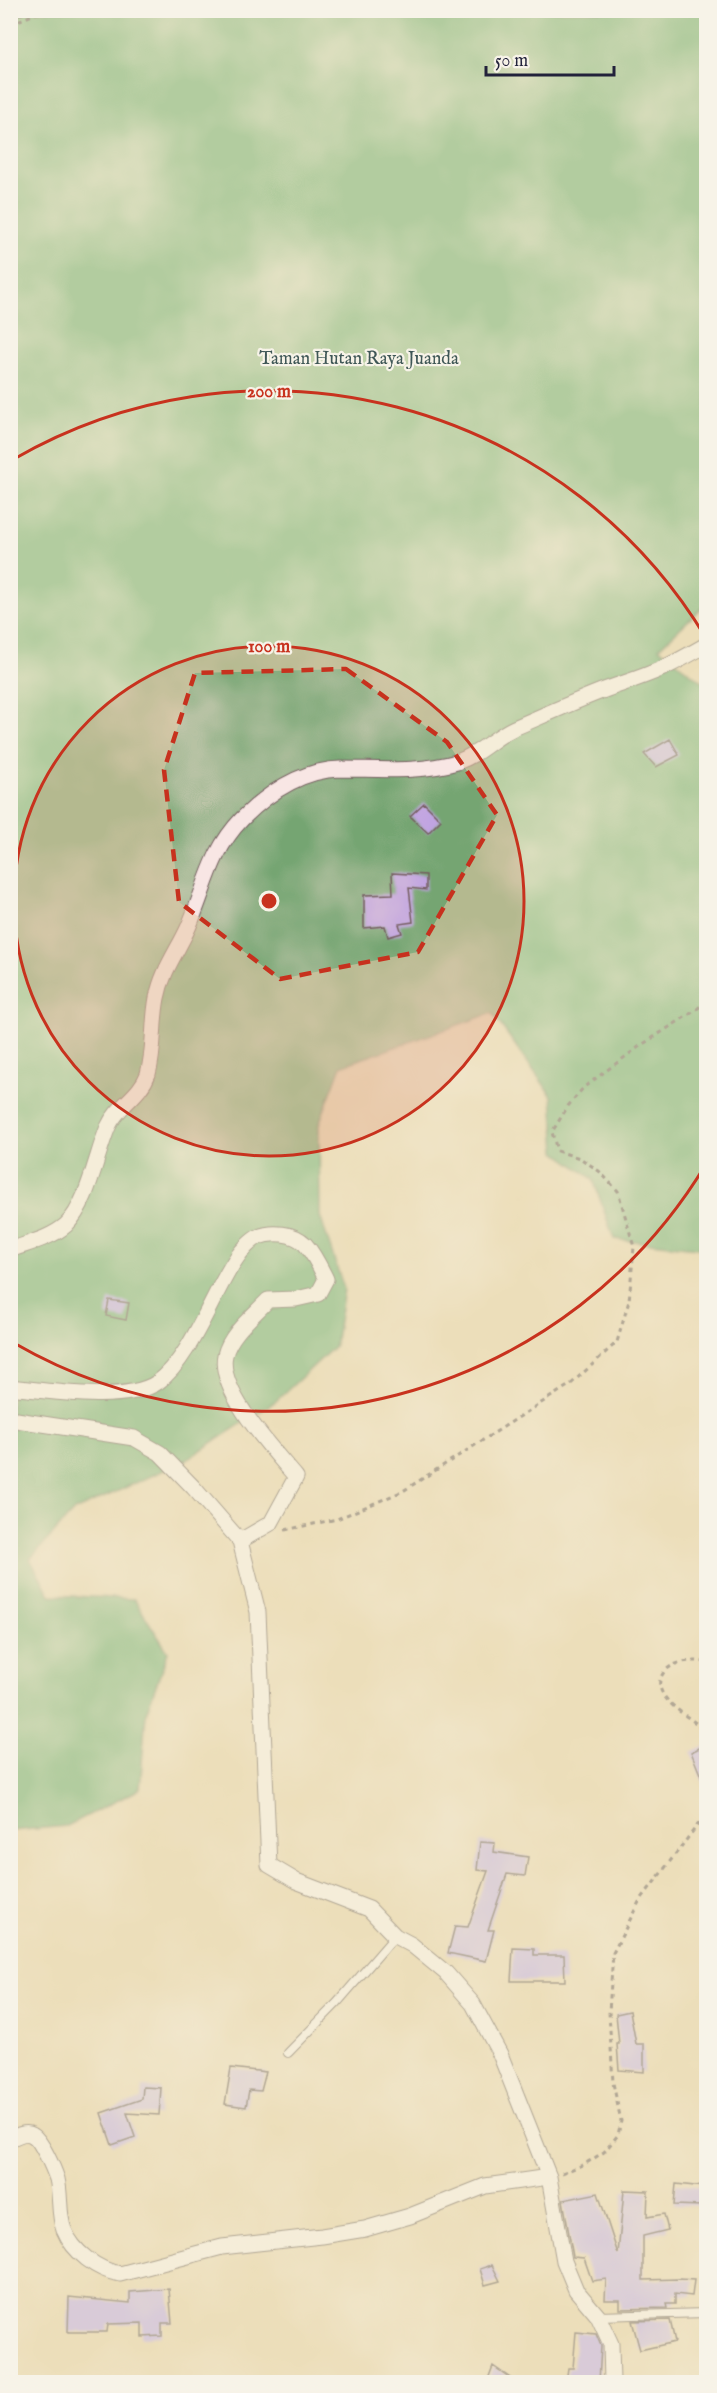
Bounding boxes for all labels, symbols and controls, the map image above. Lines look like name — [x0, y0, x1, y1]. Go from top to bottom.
scale bar — [486, 39, 614, 77]
text: 50 m — [495, 50, 528, 73]
park label: Taman Hutan Raya Juanda — [259, 348, 459, 371]
text: 200 m — [247, 381, 291, 404]
text: 100 m — [248, 636, 290, 659]
centre of rings — [259, 891, 279, 911]

